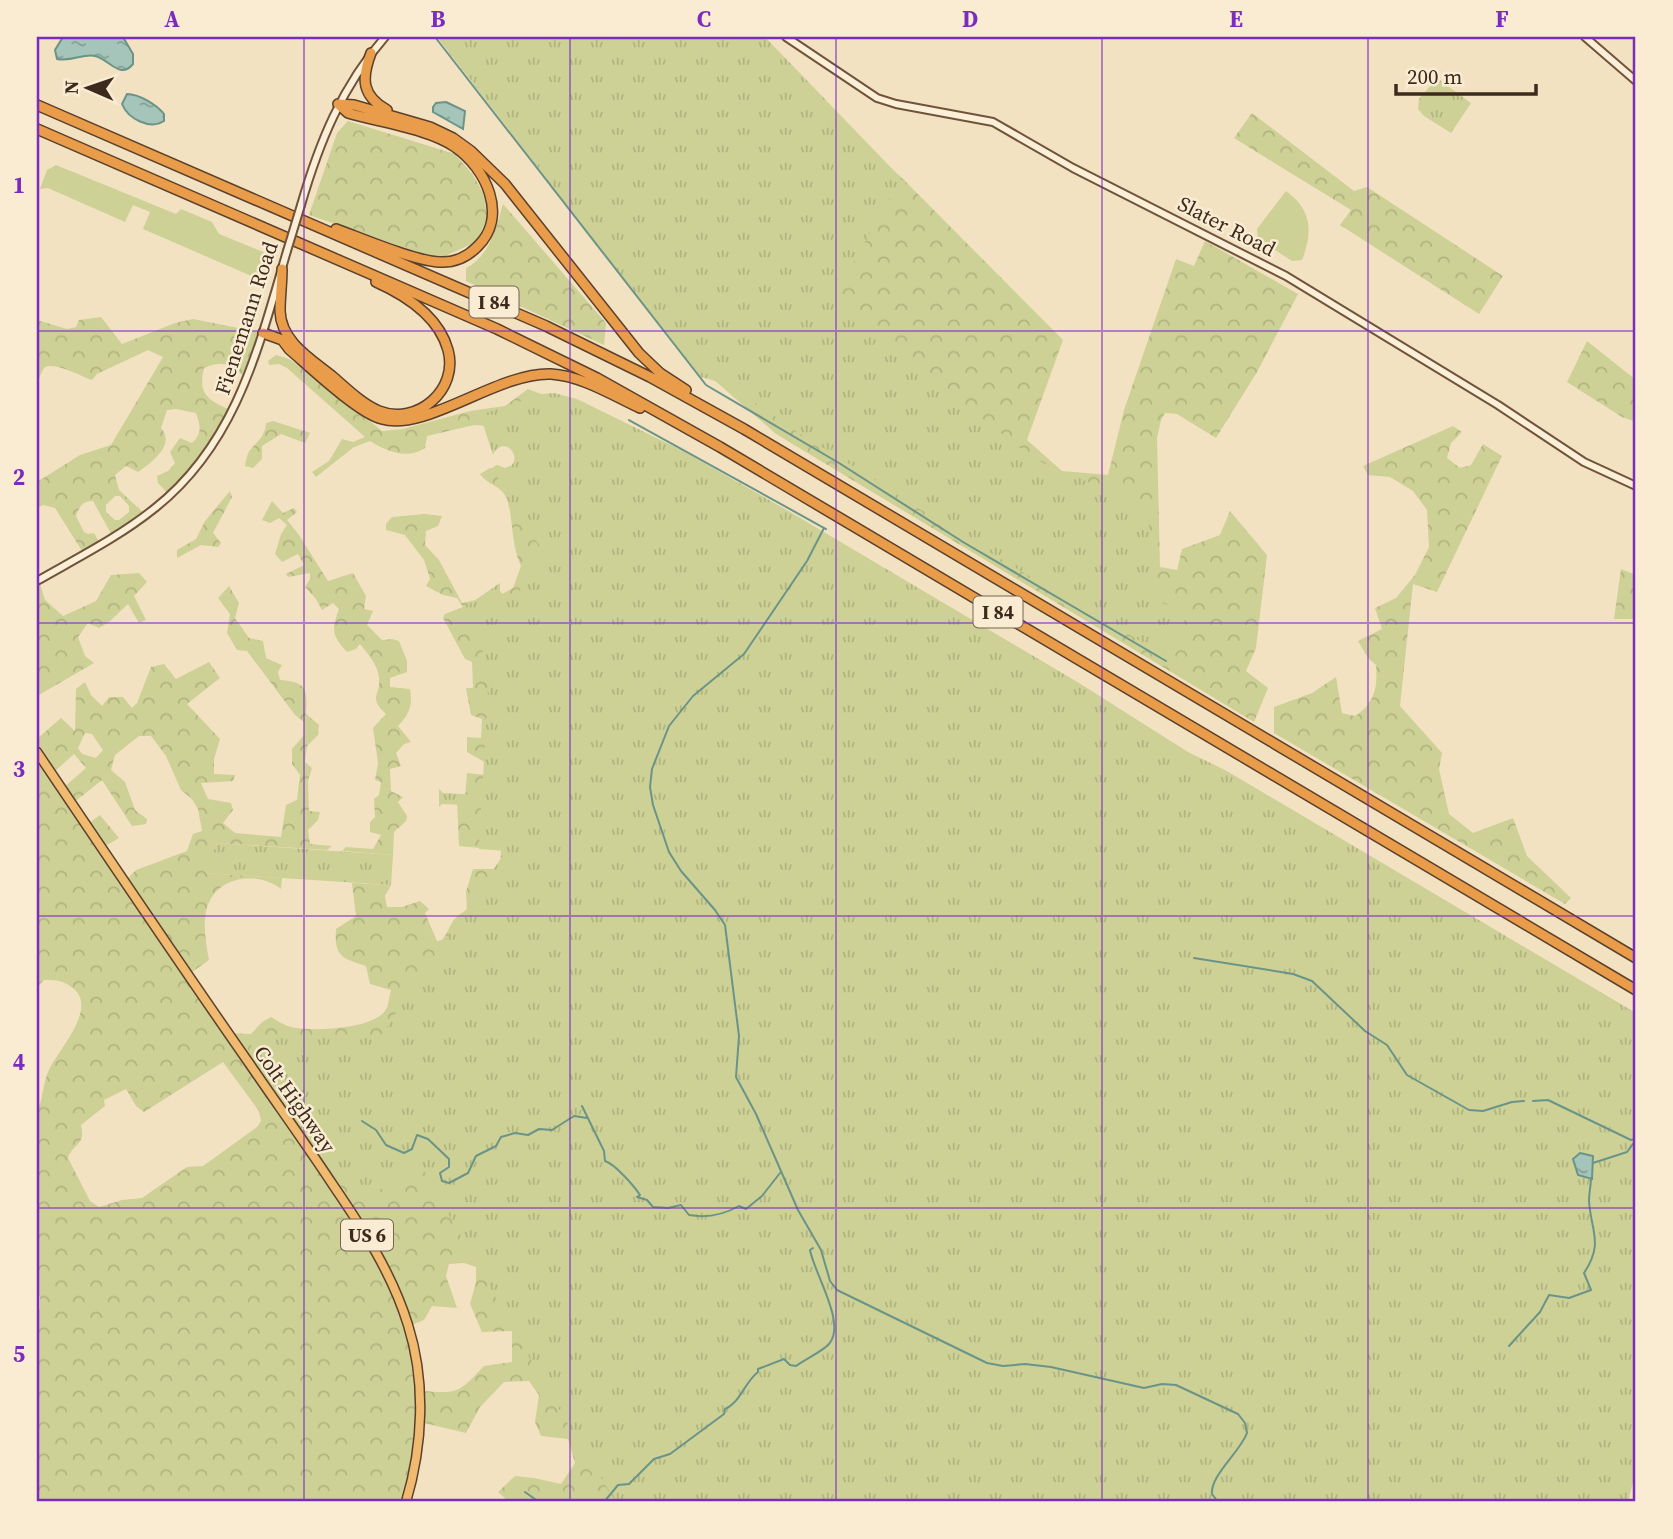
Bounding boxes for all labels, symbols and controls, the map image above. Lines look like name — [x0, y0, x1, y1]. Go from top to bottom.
text: A — [164, 3, 180, 35]
text: B — [431, 3, 446, 35]
text: C — [697, 3, 711, 35]
text: D — [962, 3, 978, 35]
text: E — [1229, 3, 1243, 35]
text: F — [1495, 3, 1509, 35]
north arrow — [52, 52, 122, 122]
scale bar — [1396, 52, 1536, 96]
text: 200 m — [1407, 62, 1462, 91]
text: N — [58, 80, 84, 95]
text: 1 — [13, 169, 25, 201]
street label: Slater Road — [1173, 189, 1281, 263]
street label: Fienemann Road — [208, 237, 285, 398]
road number: I 84 — [470, 286, 518, 318]
text: 2 — [13, 461, 25, 493]
road number: I 84 — [974, 596, 1023, 628]
text: 3 — [13, 753, 25, 785]
street label: Colt Highway — [247, 1040, 343, 1159]
text: 4 — [13, 1046, 25, 1078]
road number: US 6 — [341, 1219, 393, 1250]
text: 5 — [13, 1338, 25, 1370]

